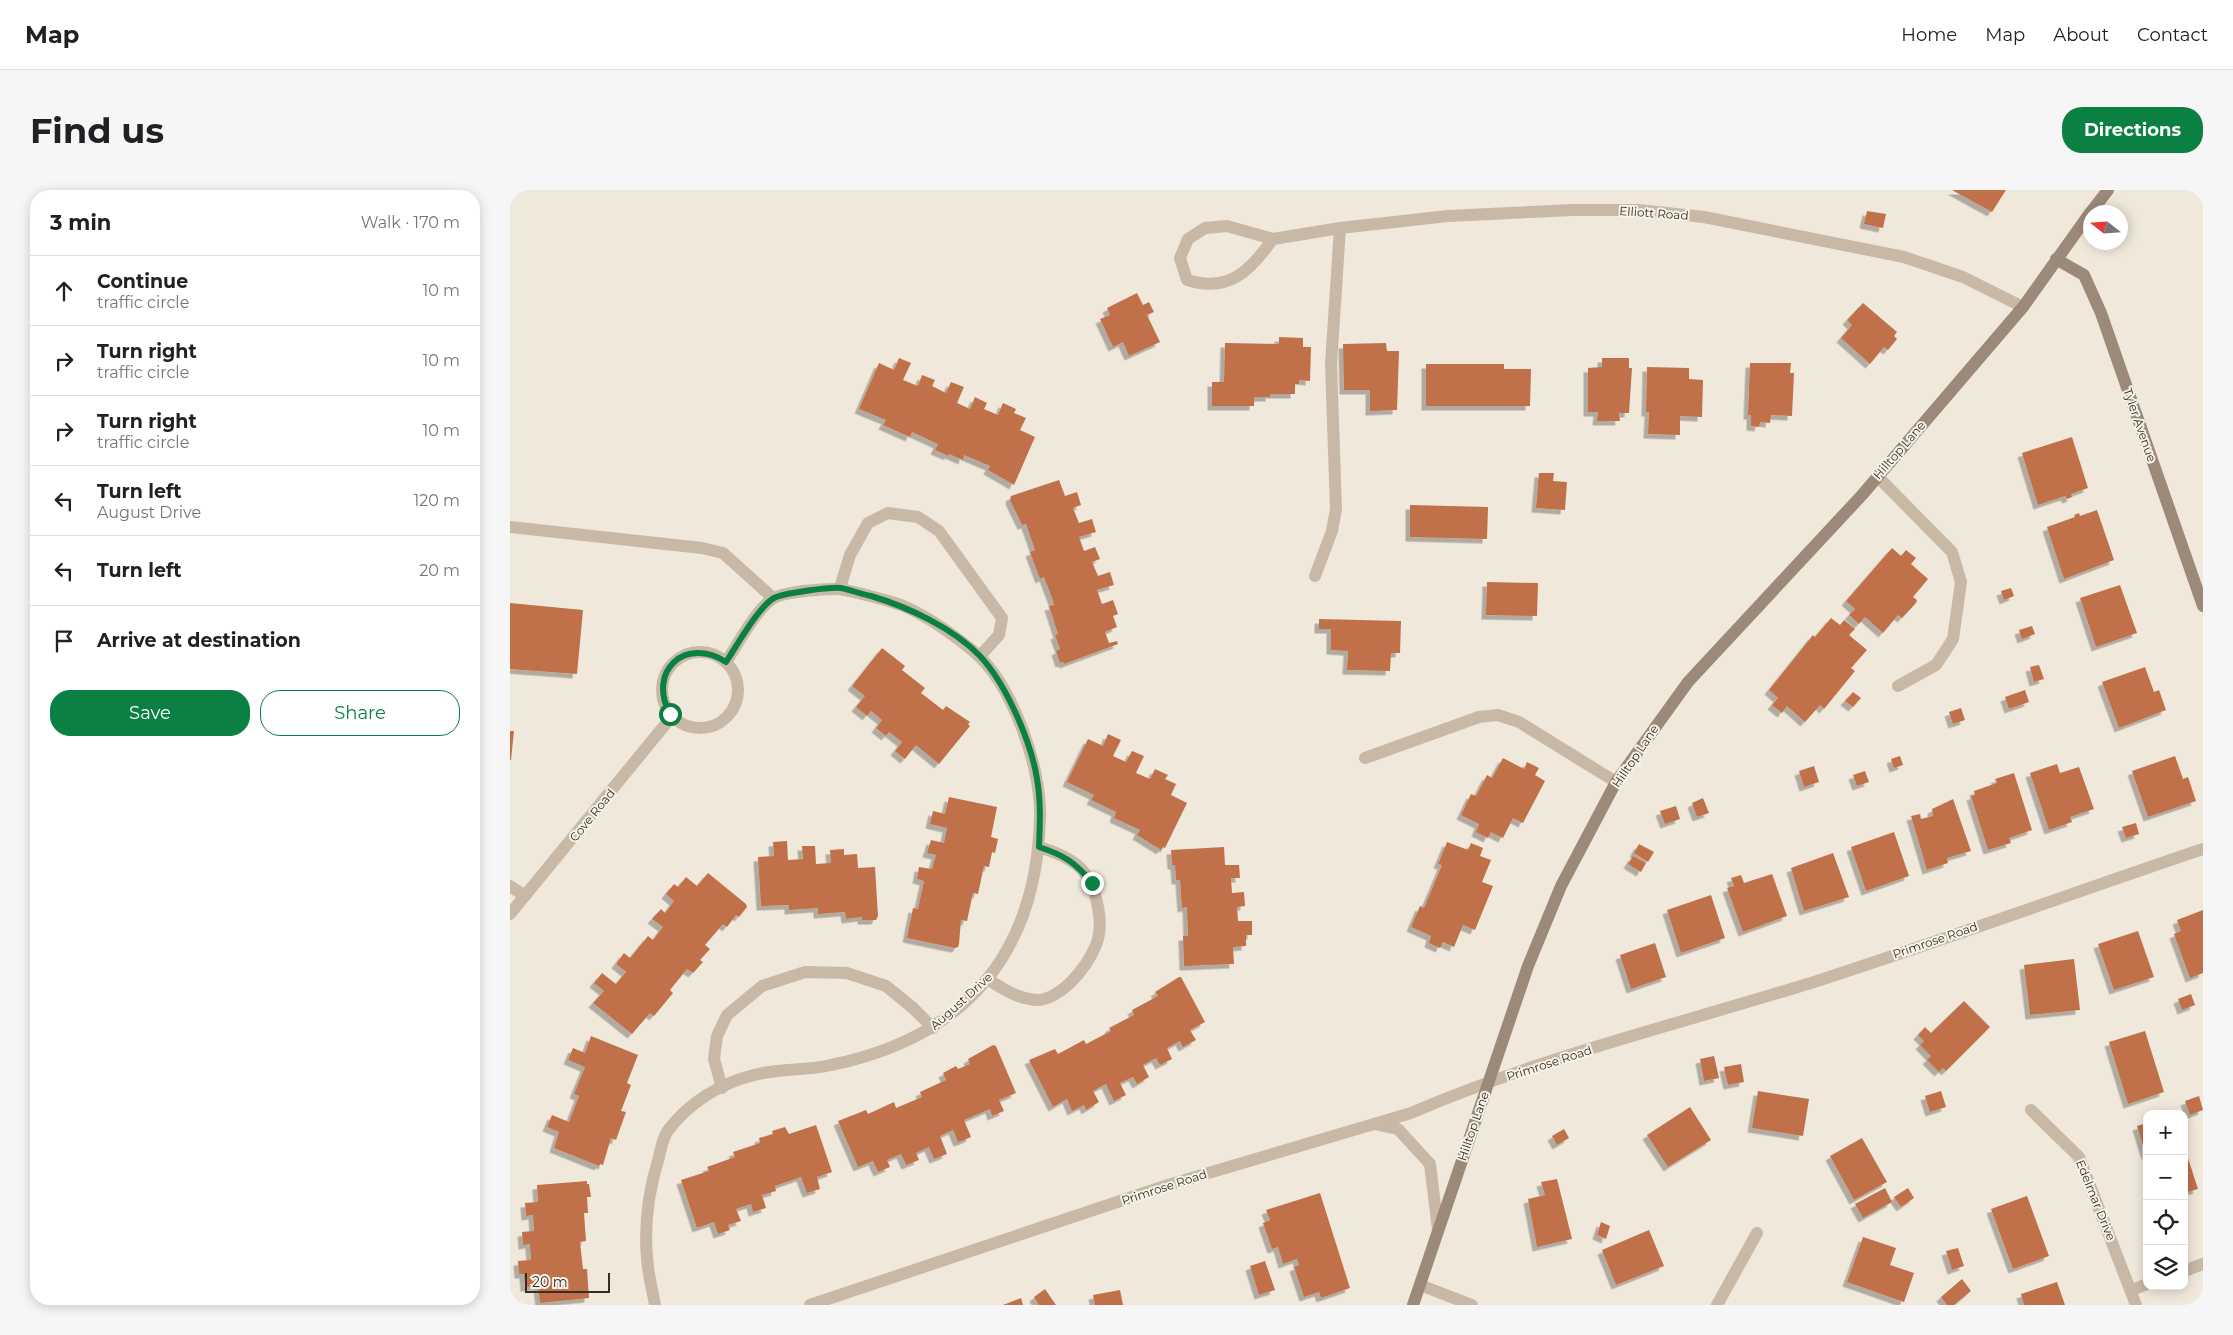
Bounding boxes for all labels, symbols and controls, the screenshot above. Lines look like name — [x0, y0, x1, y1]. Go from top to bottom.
text: Map — [25, 20, 79, 49]
text: Home — [1901, 24, 1957, 46]
text: Map — [1985, 24, 2025, 46]
text: About — [2053, 24, 2109, 46]
text: Contact — [2137, 24, 2208, 46]
button: Directions — [2062, 107, 2203, 153]
text: Find us — [30, 109, 164, 152]
street label: Elliott Road — [1619, 203, 1689, 223]
north arrow — [2083, 205, 2128, 250]
text: 3 min — [50, 210, 111, 235]
text: Walk · 170 m — [361, 213, 460, 232]
text: Continue — [97, 270, 188, 293]
icon: ahead — [50, 277, 78, 305]
text: 10 m — [422, 281, 460, 300]
text: traffic circle — [97, 293, 189, 312]
text: Turn right — [97, 340, 197, 363]
icon: right — [50, 347, 78, 375]
text: 10 m — [422, 351, 460, 370]
text: traffic circle — [97, 363, 189, 382]
street label: Tyler Avenue — [2120, 386, 2160, 464]
text: Turn right — [97, 410, 197, 433]
icon: right — [50, 417, 78, 445]
street label: Hilltop Lane — [1870, 418, 1928, 482]
text: 10 m — [422, 421, 460, 440]
text: traffic circle — [97, 433, 189, 452]
text: Turn left — [97, 480, 182, 503]
icon: left — [50, 487, 78, 515]
text: 120 m — [413, 491, 460, 510]
text: August Drive — [97, 503, 201, 522]
icon: left — [50, 557, 78, 585]
text: Turn left — [97, 559, 182, 582]
text: 20 m — [419, 561, 460, 580]
icon: arrive — [50, 627, 78, 655]
text: Arrive at destination — [97, 629, 301, 652]
button: Save — [50, 690, 250, 736]
button: Share — [260, 690, 460, 736]
route start — [659, 703, 682, 726]
street label: Hilltop Lane — [1609, 722, 1661, 790]
street label: Cove Road — [566, 786, 618, 844]
route end — [1081, 872, 1104, 895]
street label: Primrose Road — [1891, 918, 1979, 962]
street label: August Drive — [927, 969, 995, 1033]
street label: Primrose Road — [1504, 1042, 1594, 1084]
street label: Hilltop Lane — [1454, 1089, 1492, 1163]
map controls — [2143, 1110, 2188, 1290]
button: + — [2143, 1110, 2188, 1155]
button: − — [2143, 1155, 2188, 1200]
street label: Edelmar Drive — [2073, 1157, 2119, 1243]
street label: Primrose Road — [1119, 1166, 1209, 1208]
button: locate — [2143, 1200, 2188, 1245]
button: layers — [2143, 1245, 2188, 1290]
scale bar — [525, 1270, 610, 1293]
text: 20 m — [532, 1273, 568, 1291]

